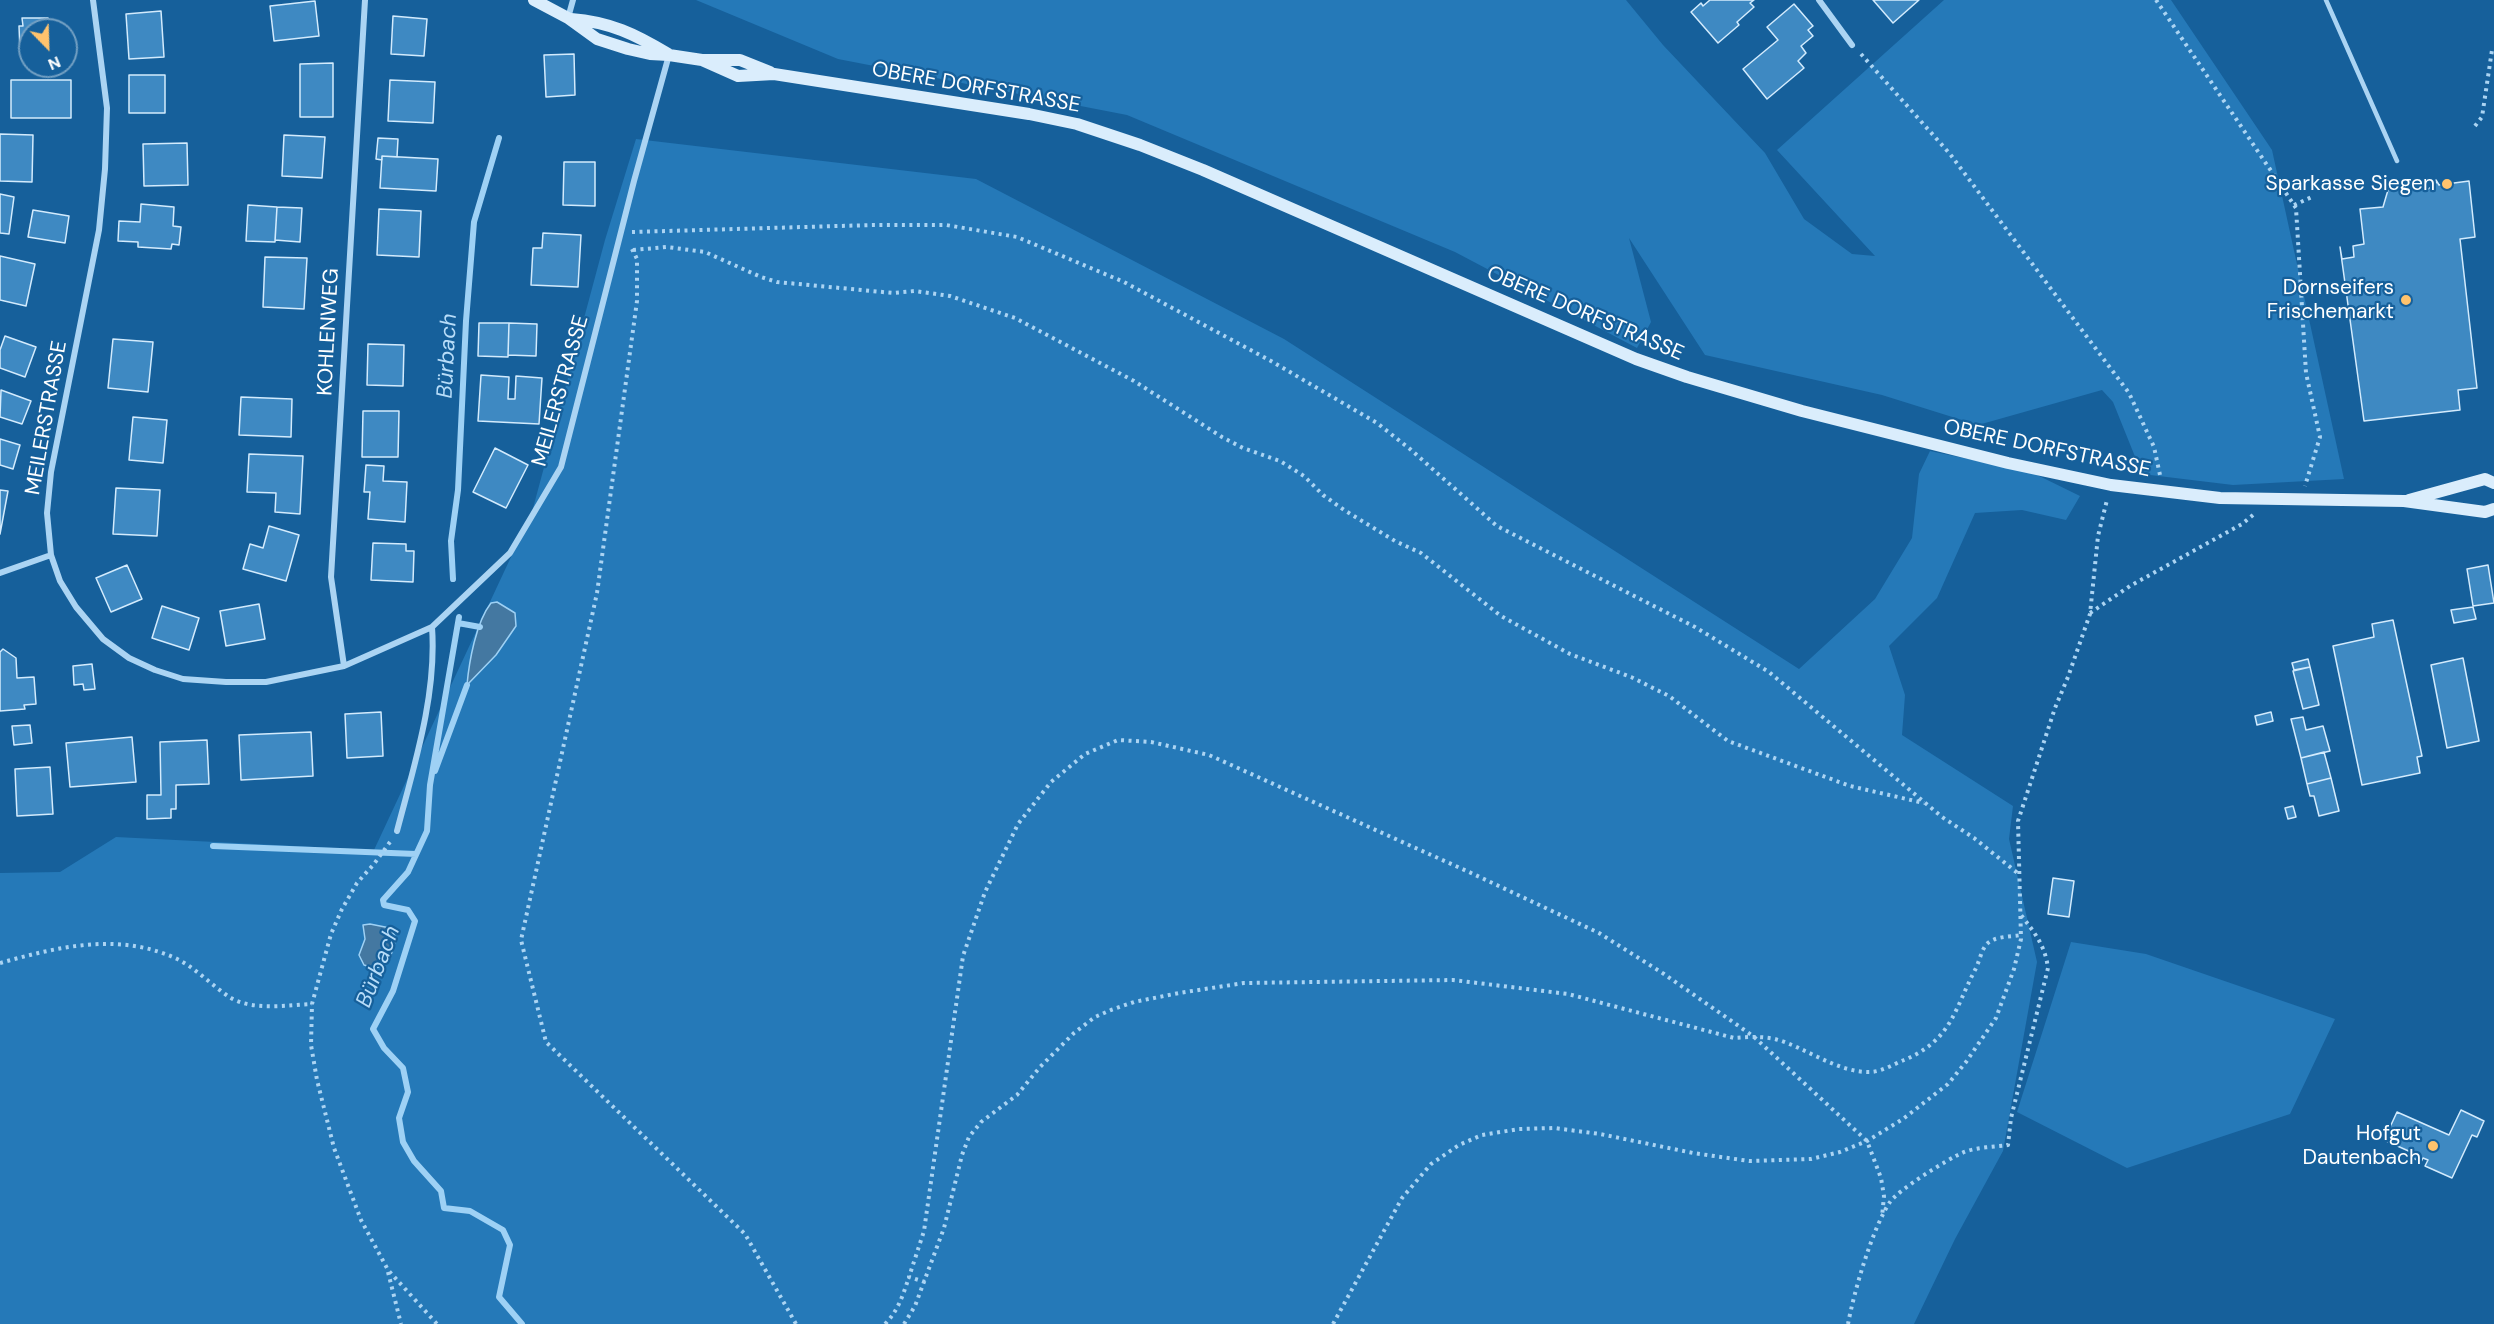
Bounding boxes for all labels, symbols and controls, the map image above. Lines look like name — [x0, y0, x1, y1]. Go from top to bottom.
north arrow — [18, 18, 78, 78]
text: N — [45, 51, 64, 75]
street label: OBERE DORFSTRASSE — [870, 57, 1082, 119]
place label: Sparkasse Siegen — [2266, 171, 2435, 197]
marker: Sparkasse Siegen — [2440, 177, 2454, 191]
street label: OBERE DORFSTRASSE — [1483, 261, 1687, 367]
street label: KOHLENWEG — [313, 268, 345, 396]
place label: Dornseifers Frischemarkt — [2267, 275, 2394, 325]
marker: Dornseifers Frischemarkt — [2399, 293, 2413, 307]
water label: Bürbach — [433, 313, 463, 399]
street label: MEILERSTRASSE — [527, 313, 595, 469]
street label: MEILERSTRASSE — [21, 339, 73, 497]
street label: OBERE DORFSTRASSE — [1941, 415, 2153, 483]
water label: Bürbach — [351, 922, 407, 1012]
place label: Hofgut Dautenbach — [2303, 1121, 2421, 1171]
marker: Hofgut Dautenbach — [2426, 1139, 2440, 1153]

